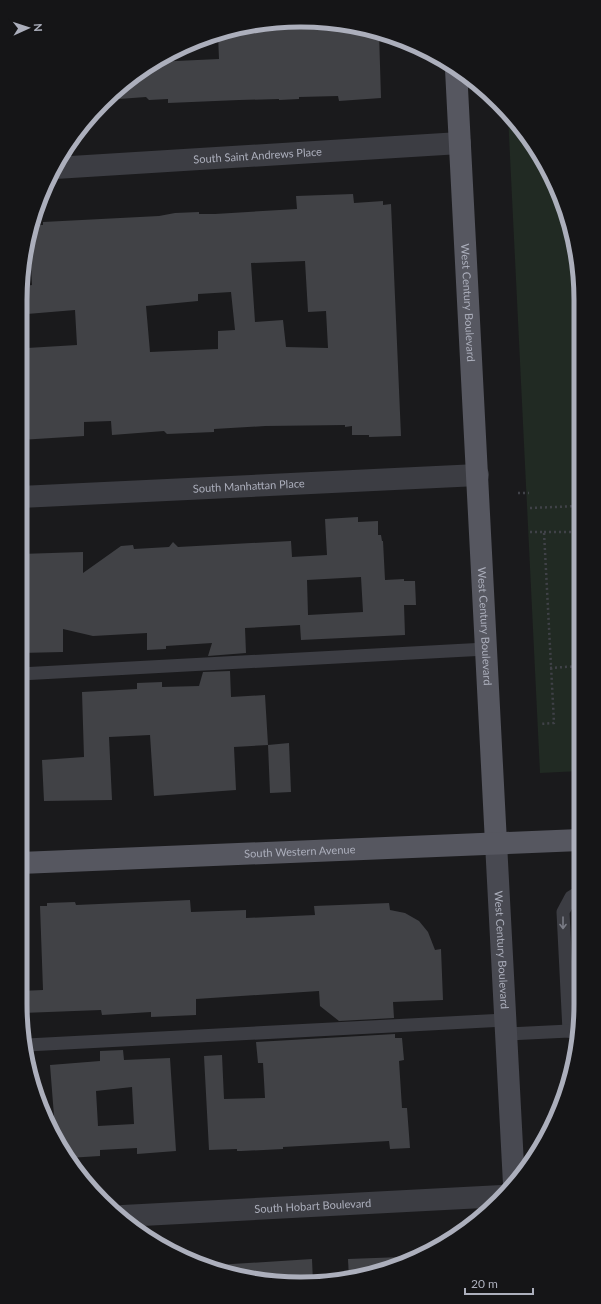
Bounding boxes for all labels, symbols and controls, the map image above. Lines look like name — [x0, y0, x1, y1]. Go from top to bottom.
north arrow — [8, 8, 48, 48]
text: N — [32, 23, 45, 32]
street label: South Saint Andrews Place — [193, 145, 322, 165]
street label: West Century Boulevard — [459, 243, 478, 362]
street label: South Manhattan Place — [192, 476, 305, 495]
street label: West Century Boulevard — [476, 567, 495, 686]
street label: South Western Avenue — [244, 842, 356, 860]
street label: West Century Boulevard — [493, 890, 512, 1009]
one-way arrow — [559, 916, 567, 929]
street label: South Hobart Boulevard — [254, 1196, 371, 1215]
scale bar — [465, 1270, 533, 1296]
text: 20 m — [471, 1276, 498, 1291]

